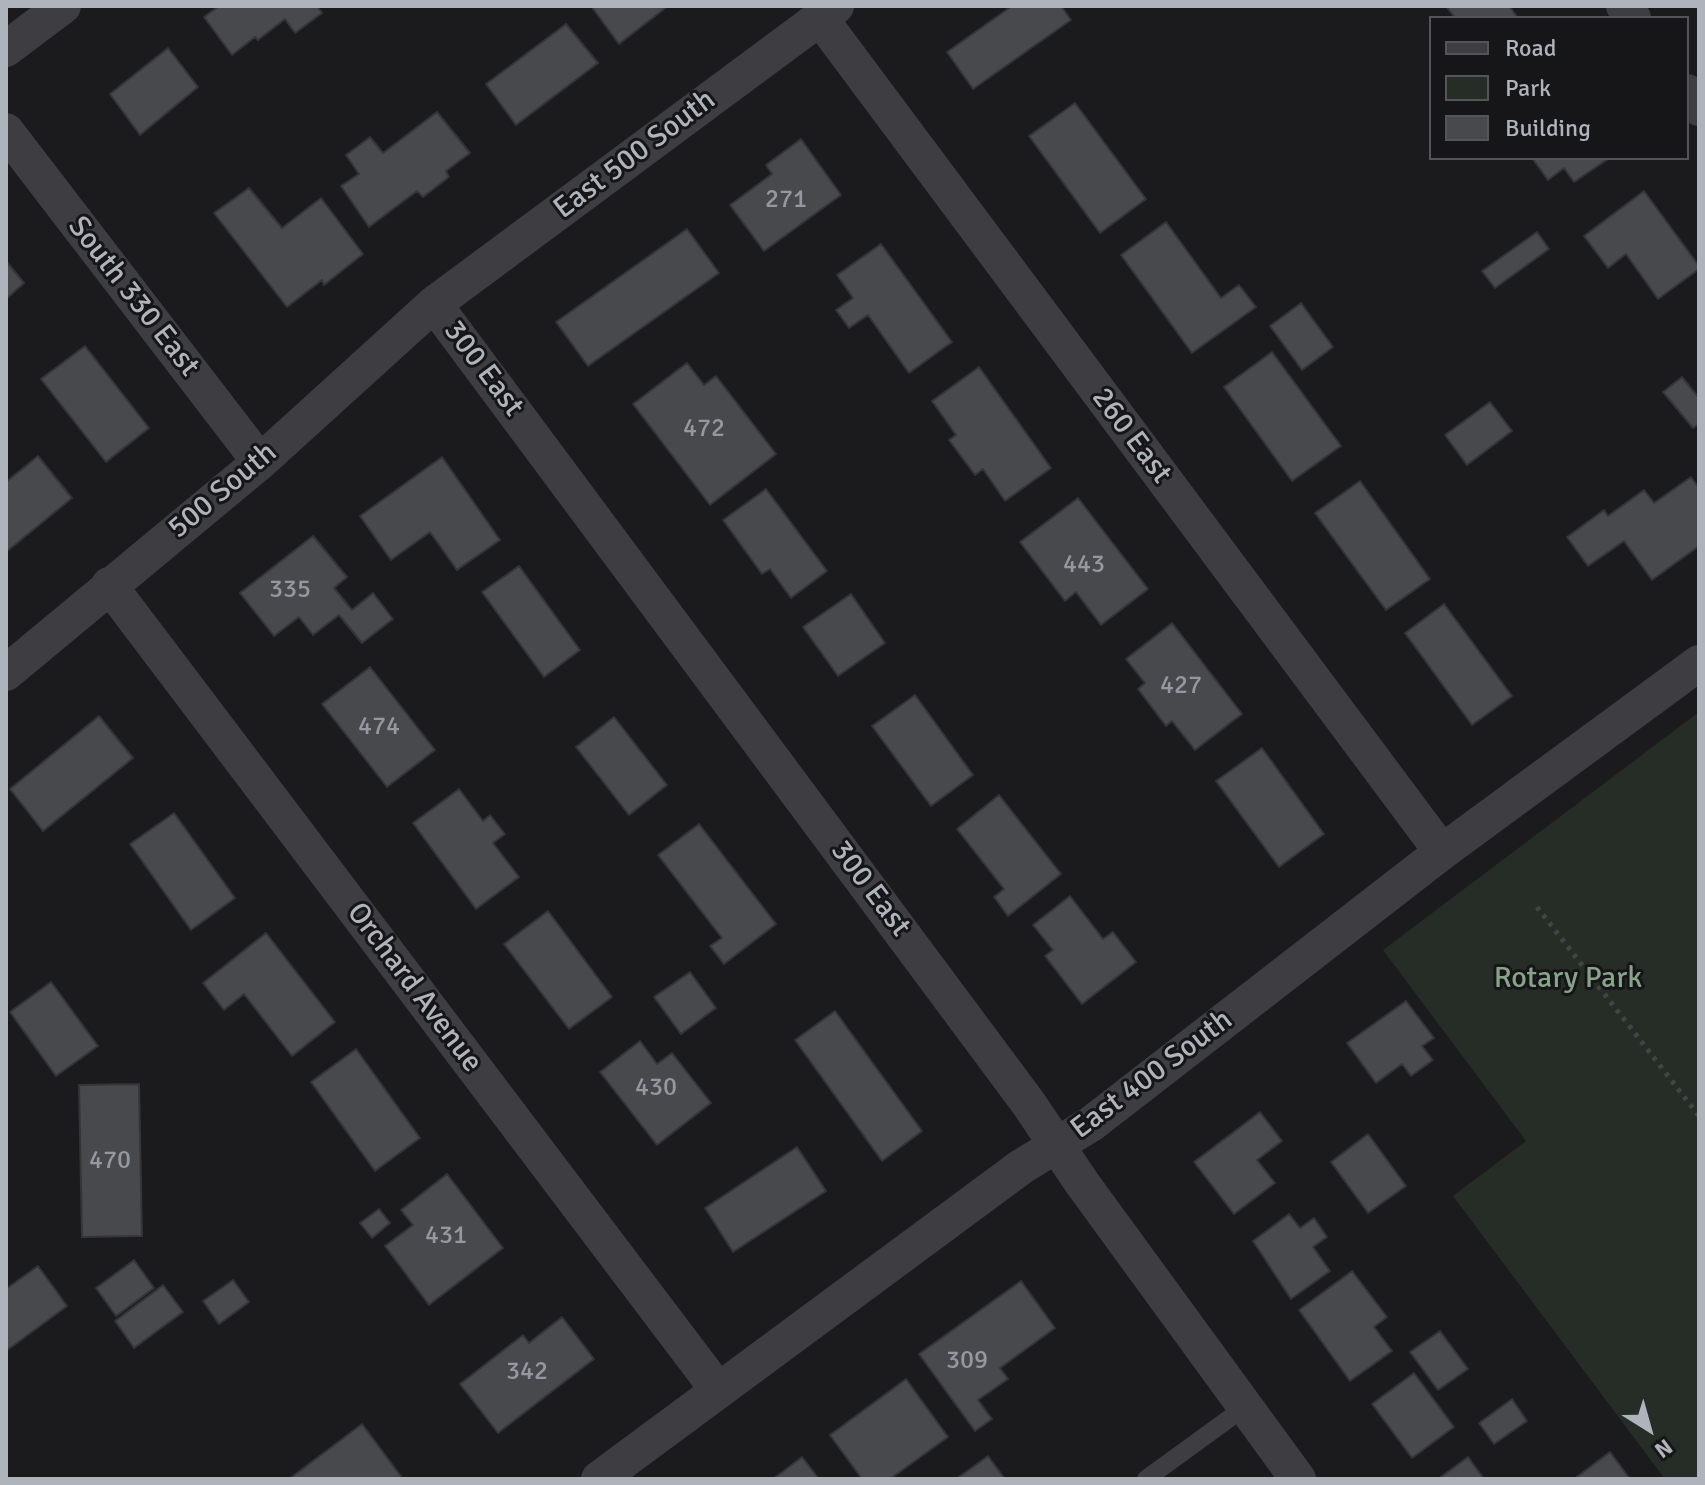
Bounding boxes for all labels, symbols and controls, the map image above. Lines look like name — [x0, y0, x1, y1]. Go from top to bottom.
legend — [1429, 16, 1689, 160]
text: Road — [1505, 33, 1556, 63]
text: Park — [1505, 73, 1551, 103]
street label: East 500 South — [547, 83, 723, 227]
text: Building — [1505, 113, 1591, 143]
house number: 271 — [765, 184, 807, 216]
street label: South 330 East — [59, 210, 207, 384]
street label: 300 East — [435, 314, 531, 424]
street label: 260 East — [1083, 381, 1179, 491]
house number: 472 — [683, 413, 725, 445]
street label: 500 South — [161, 435, 285, 547]
house number: 443 — [1063, 549, 1105, 581]
house number: 335 — [269, 574, 311, 606]
house number: 427 — [1160, 670, 1202, 702]
house number: 474 — [358, 711, 400, 743]
street label: 300 East — [822, 834, 918, 944]
street label: Orchard Avenue — [339, 896, 489, 1080]
park label: Rotary Park — [1494, 961, 1642, 997]
street label: East 400 South — [1064, 1003, 1240, 1147]
house number: 430 — [635, 1072, 677, 1104]
house number: 470 — [89, 1145, 131, 1177]
house number: 431 — [425, 1220, 467, 1252]
house number: 309 — [946, 1345, 988, 1377]
house number: 342 — [506, 1356, 548, 1388]
north arrow — [1609, 1389, 1689, 1469]
text: N — [1650, 1433, 1678, 1464]

